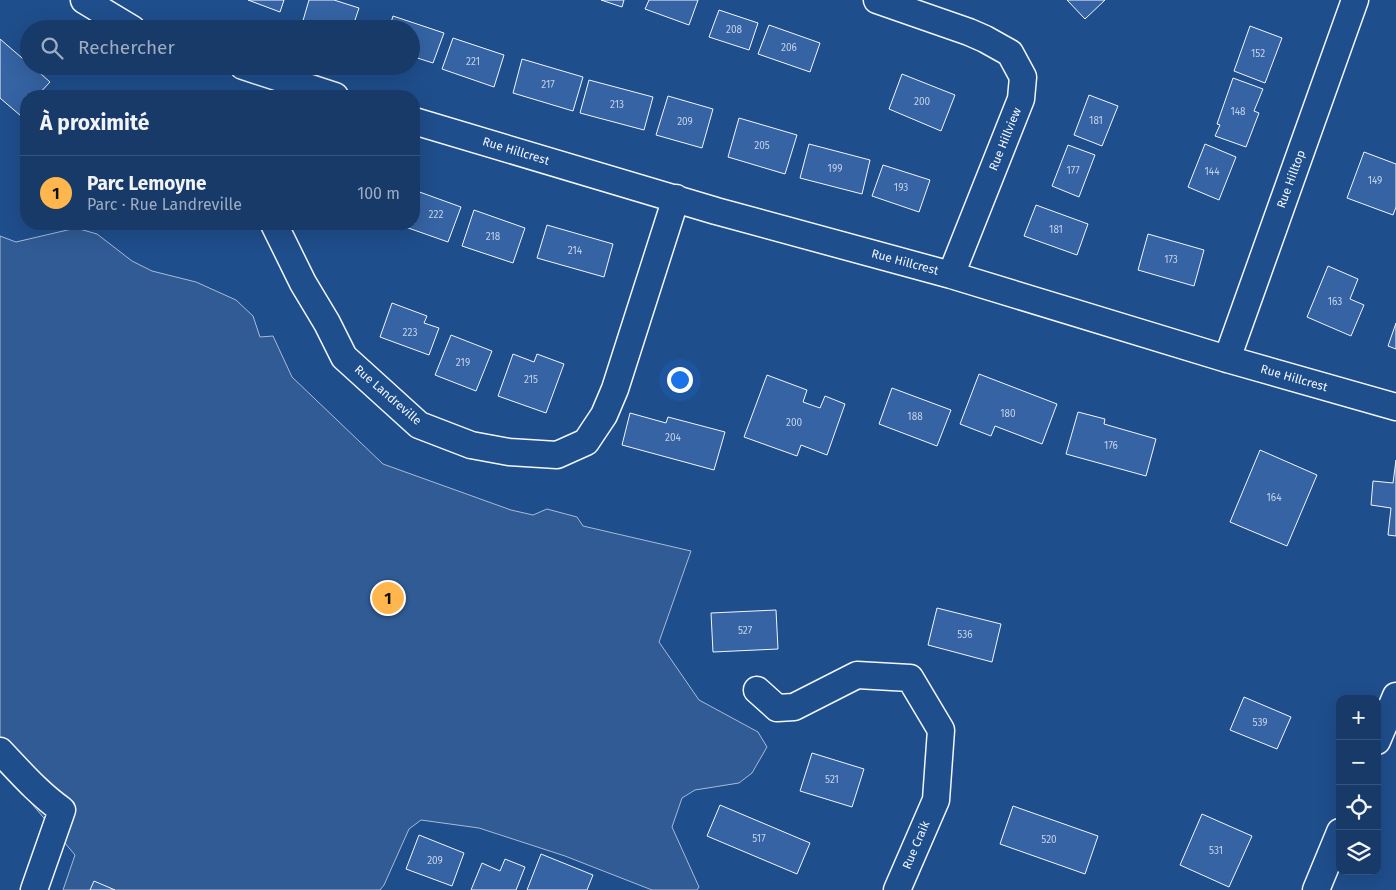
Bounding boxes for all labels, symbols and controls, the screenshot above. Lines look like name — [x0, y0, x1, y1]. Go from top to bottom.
search box — [20, 20, 420, 75]
house number: 208 — [726, 24, 743, 36]
icon: search — [38, 34, 66, 62]
text: Rechercher — [78, 36, 175, 59]
house number: 206 — [781, 42, 797, 54]
house number: 152 — [1251, 48, 1265, 60]
house number: 221 — [466, 56, 480, 68]
house number: 217 — [541, 79, 555, 91]
house number: 200 — [914, 96, 930, 108]
house number: 213 — [610, 99, 624, 111]
street label: Rue Hillview — [986, 105, 1024, 173]
house number: 148 — [1230, 106, 1246, 118]
text: À proximité — [40, 110, 149, 136]
house number: 181 — [1089, 115, 1103, 127]
house number: 209 — [677, 116, 693, 128]
street label: Rue Hillcrest — [481, 134, 552, 168]
house number: 205 — [754, 140, 770, 152]
street label: Rue Hilltop — [1274, 148, 1308, 210]
house number: 199 — [828, 163, 842, 175]
house number: 177 — [1066, 165, 1080, 177]
house number: 144 — [1205, 166, 1220, 178]
text: Parc Lemoyne — [87, 172, 207, 195]
house number: 149 — [1368, 175, 1382, 187]
house number: 193 — [894, 182, 908, 194]
text: 1 — [52, 184, 60, 203]
text: 100 m — [357, 184, 400, 203]
text: Parc · Rue Landreville — [87, 195, 242, 214]
house number: 222 — [429, 209, 443, 221]
house number: 181 — [1049, 224, 1063, 236]
house number: 218 — [486, 231, 501, 243]
house number: 214 — [568, 245, 583, 257]
street label: Rue Hillcrest — [870, 246, 941, 278]
house number: 173 — [1164, 254, 1178, 266]
house number: 163 — [1328, 296, 1342, 308]
house number: 223 — [403, 327, 417, 339]
house number: 219 — [456, 357, 470, 369]
street label: Rue Landreville — [352, 362, 424, 428]
street label: Rue Hillcrest — [1259, 362, 1330, 394]
your location — [667, 367, 693, 393]
house number: 215 — [524, 374, 538, 386]
house number: 180 — [1000, 408, 1016, 420]
house number: 188 — [907, 411, 923, 423]
house number: 200 — [786, 417, 802, 429]
house number: 204 — [665, 432, 682, 444]
house number: 176 — [1104, 440, 1118, 452]
house number: 164 — [1267, 492, 1282, 504]
pin: 1 — [372, 579, 404, 617]
house number: 527 — [738, 625, 753, 637]
house number: 536 — [957, 629, 973, 641]
map controls — [1336, 695, 1381, 875]
button: + — [1336, 695, 1381, 740]
house number: 539 — [1252, 717, 1268, 729]
button: − — [1336, 740, 1381, 785]
house number: 521 — [825, 774, 839, 786]
button: locate — [1336, 785, 1381, 830]
street label: Rue Craik — [900, 818, 933, 871]
button: layers — [1336, 830, 1381, 875]
house number: 517 — [752, 833, 766, 845]
house number: 520 — [1041, 834, 1057, 846]
house number: 531 — [1209, 845, 1223, 857]
house number: 209 — [427, 855, 443, 867]

